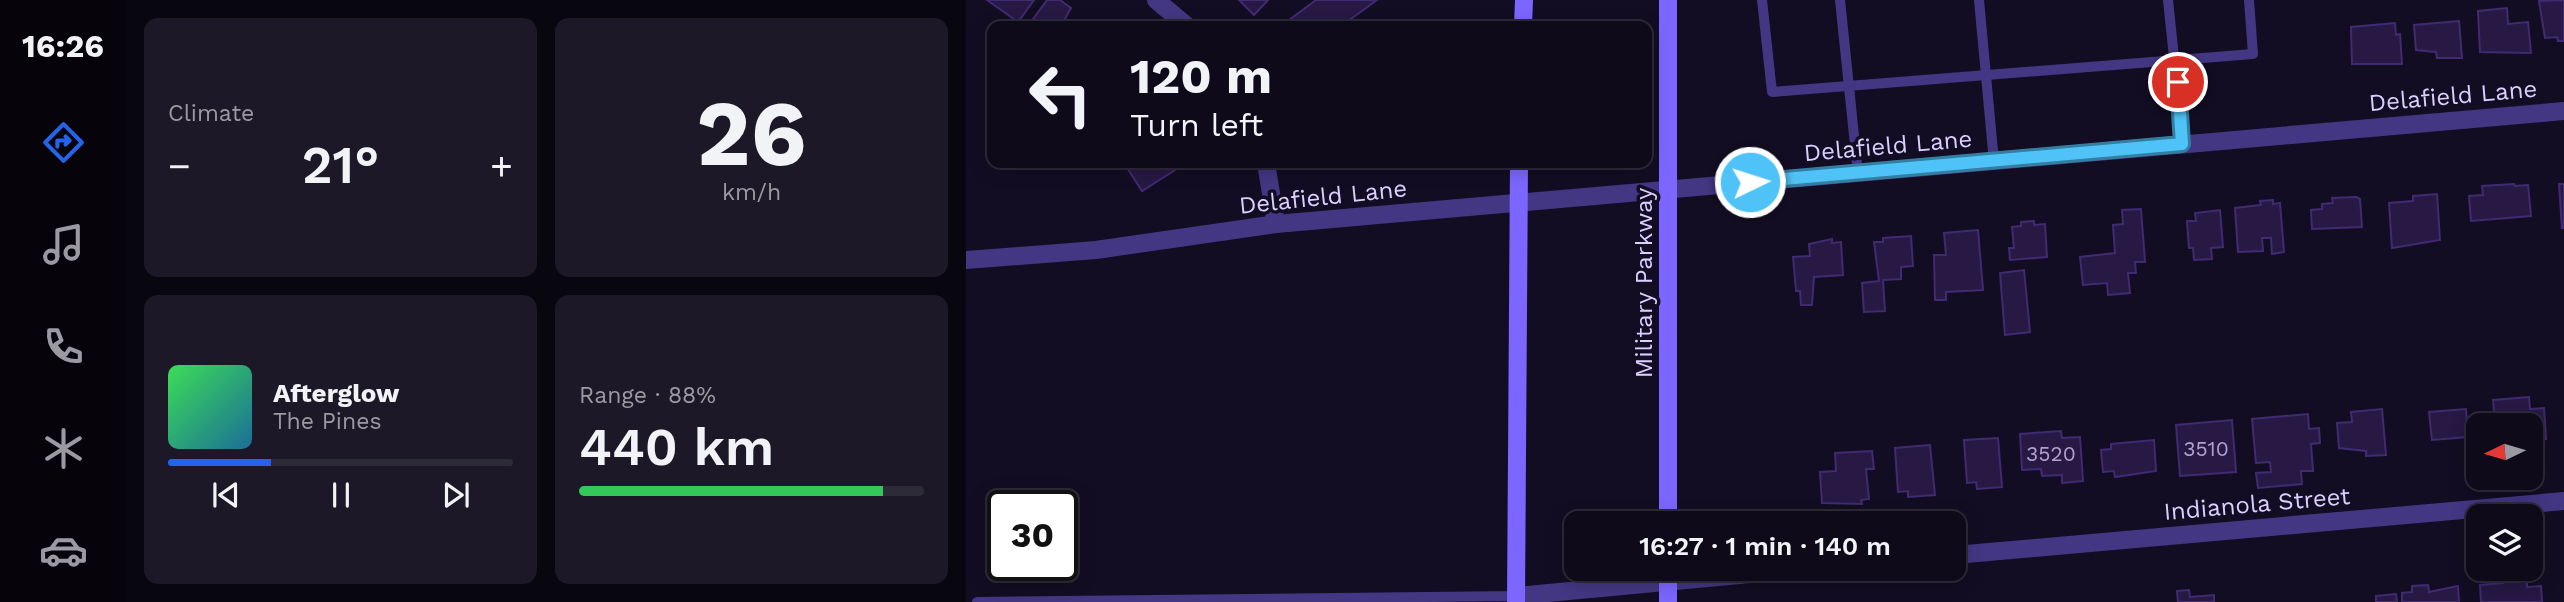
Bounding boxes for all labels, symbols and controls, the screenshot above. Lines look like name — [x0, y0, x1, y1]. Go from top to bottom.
text: 16:26 — [22, 27, 104, 65]
text: 120 m — [1130, 47, 1272, 105]
icon: left — [1015, 49, 1106, 140]
pin — [2148, 52, 2208, 112]
icon: arrive — [2159, 63, 2197, 101]
street label: Delafield Lane — [2368, 75, 2538, 117]
text: 26 — [696, 80, 807, 187]
text: Climate — [168, 100, 254, 127]
text: Turn left — [1130, 106, 1263, 144]
icon: directions — [39, 118, 88, 167]
street label: Delafield Lane — [1803, 125, 1973, 167]
text: 21° — [302, 135, 379, 196]
text: − — [168, 144, 191, 188]
text: + — [490, 144, 513, 188]
position arrow — [1713, 145, 1787, 219]
street label: Delafield Lane — [1238, 174, 1408, 220]
text: km/h — [722, 179, 781, 206]
street label: Military Parkway — [1630, 187, 1658, 378]
icon: music — [39, 220, 88, 269]
icon: phone — [39, 322, 88, 371]
text: Afterglow — [273, 378, 399, 408]
text: Range · 88% — [579, 382, 716, 409]
text: The Pines — [273, 408, 382, 435]
north arrow — [2466, 413, 2543, 490]
map controls — [2466, 413, 2543, 581]
text: 440 km — [579, 417, 774, 478]
icon: climate — [39, 424, 88, 473]
house number: 3510 — [2183, 436, 2229, 461]
house number: 3520 — [2026, 441, 2076, 466]
icon: previous — [207, 476, 245, 514]
icon: pause — [322, 476, 360, 514]
icon: next — [437, 476, 475, 514]
street label: Indianola Street — [2163, 482, 2351, 526]
speed limit sign: 30 — [987, 490, 1078, 581]
button: layers — [2466, 504, 2543, 581]
icon: car — [39, 526, 88, 575]
text: 16:27 · 1 min · 140 m — [1639, 531, 1891, 561]

